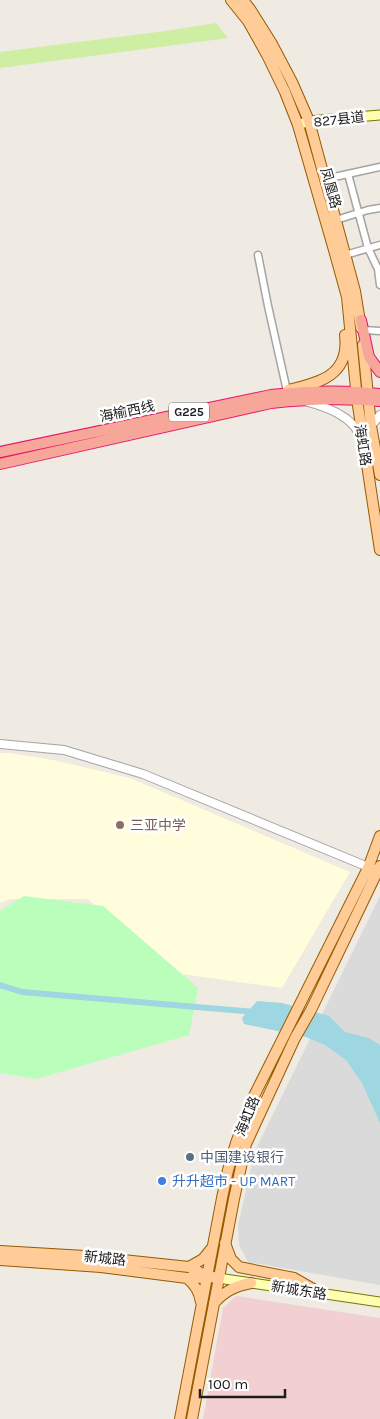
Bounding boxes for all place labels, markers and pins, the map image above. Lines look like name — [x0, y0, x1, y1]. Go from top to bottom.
place label: 三亚中学 — [130, 817, 186, 834]
marker: 三亚中学 — [114, 819, 126, 831]
place label: 中国建设银行 — [200, 1149, 284, 1166]
marker: 中国建设银行 — [184, 1151, 196, 1163]
place label: 升升超市 - UP MART — [172, 1173, 295, 1190]
marker: 升升超市 - UP MART — [156, 1175, 168, 1187]

